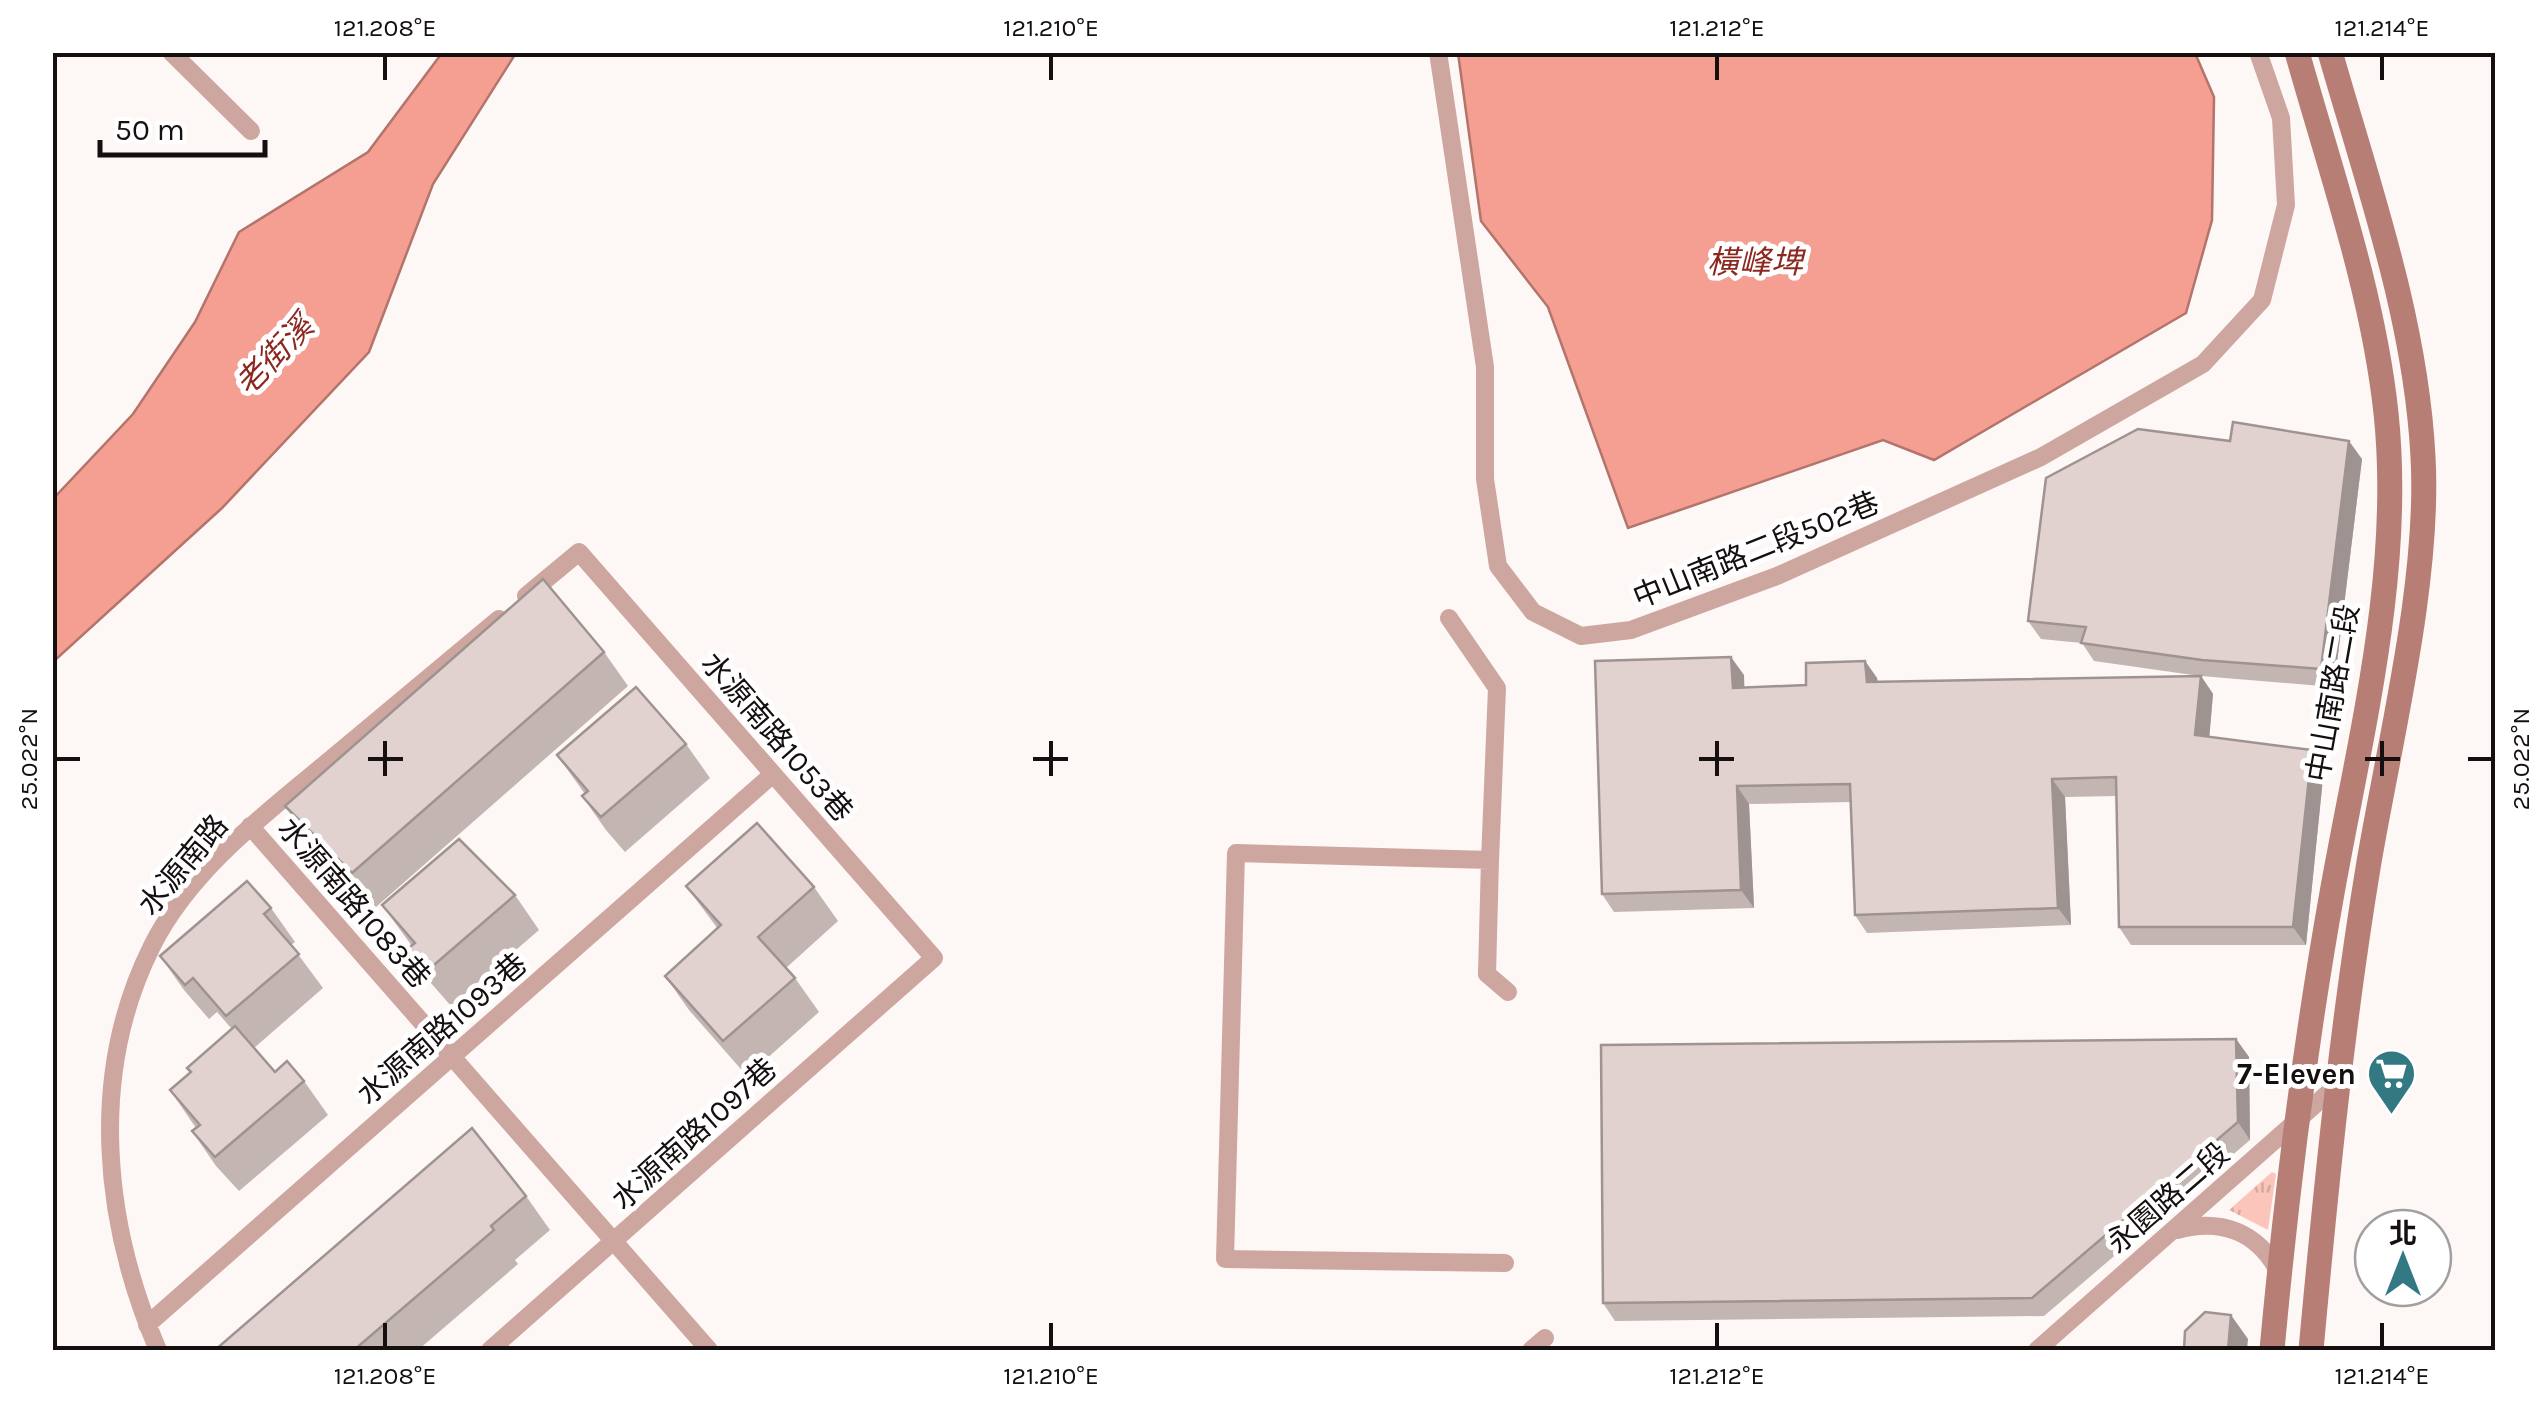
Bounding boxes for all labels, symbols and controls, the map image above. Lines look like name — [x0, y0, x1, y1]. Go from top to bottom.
text: 121.208°E — [334, 13, 436, 42]
text: 121.210°E — [1003, 13, 1099, 42]
text: 121.212°E — [1669, 13, 1765, 42]
text: 121.214°E — [2335, 13, 2429, 42]
scale bar — [100, 95, 265, 157]
text: 50 m — [115, 112, 185, 148]
water label: 橫峰埤 — [1707, 244, 1807, 281]
water label: 老街溪 — [228, 305, 324, 403]
street label: 中山南路二段502巷 — [1628, 484, 1884, 616]
street label: 中山南路二段 — [2300, 601, 2366, 785]
street label: 水源南路1053巷 — [694, 645, 860, 829]
text: 25.022°N — [14, 708, 43, 810]
text: 25.022°N — [2506, 708, 2535, 810]
street label: 水源南路 — [131, 807, 235, 923]
street label: 水源南路1083巷 — [270, 810, 438, 996]
street label: 水源南路1093巷 — [350, 946, 534, 1112]
supermarket icon: 7-Eleven — [2365, 1048, 2417, 1116]
street label: 水源南路1097巷 — [604, 1051, 784, 1217]
place label: 7-Eleven — [2237, 1056, 2356, 1092]
street label: 永園路二段 — [2100, 1135, 2236, 1261]
north arrow — [2353, 1208, 2453, 1308]
text: 北 — [2389, 1217, 2417, 1250]
text: 121.208°E — [334, 1361, 436, 1390]
text: 121.210°E — [1003, 1361, 1099, 1390]
text: 121.212°E — [1669, 1361, 1765, 1390]
text: 121.214°E — [2335, 1361, 2429, 1390]

